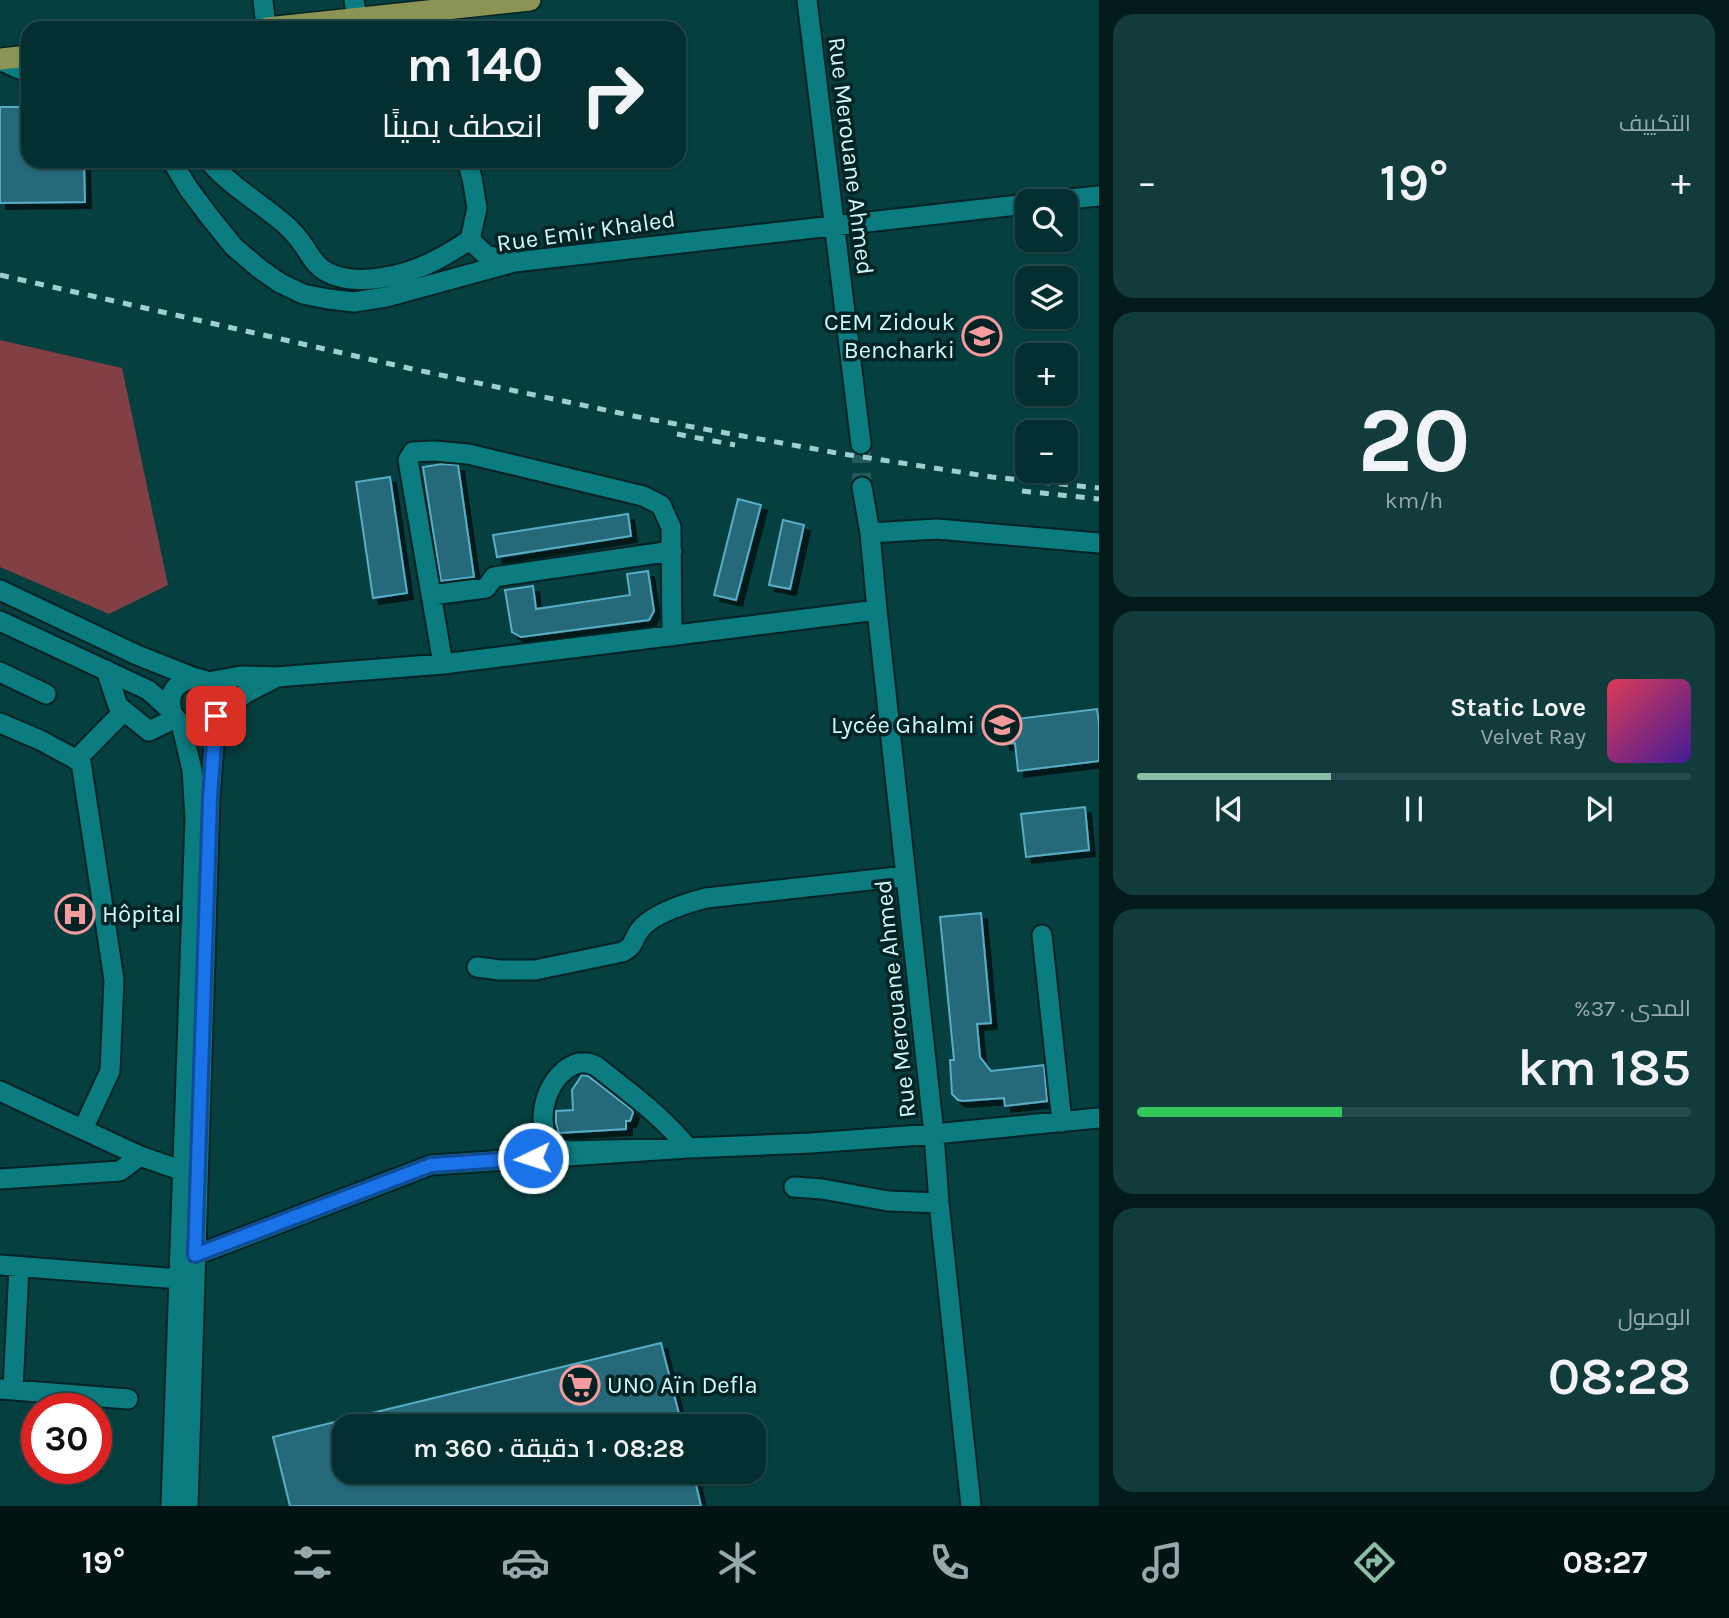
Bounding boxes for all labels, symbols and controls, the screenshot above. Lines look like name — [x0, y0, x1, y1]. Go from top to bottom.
text: 140 m — [406, 36, 543, 93]
street label: Rue Merouane Ahmed — [823, 36, 879, 276]
icon: right — [567, 49, 658, 140]
text: انعطف يمينًا — [382, 108, 543, 145]
text: التكييف — [1619, 110, 1691, 137]
text: 19° — [1380, 152, 1448, 213]
text: − — [1137, 160, 1157, 205]
text: + — [1671, 160, 1691, 205]
map controls — [1015, 189, 1078, 483]
button: search — [1015, 189, 1078, 252]
street label: Rue Emir Khaled — [495, 205, 677, 257]
button: layers — [1015, 266, 1078, 329]
place label: CEM Zidouk Bencharki — [824, 308, 955, 364]
school or university icon: CEM Zidouk Bencharki — [961, 315, 1003, 357]
button: + — [1015, 343, 1078, 406]
text: 20 — [1358, 388, 1470, 494]
button: − — [1015, 420, 1078, 483]
text: km/h — [1385, 487, 1443, 514]
pin — [186, 686, 246, 746]
text: Static Love — [1450, 692, 1586, 723]
icon: arrive — [197, 697, 235, 735]
school or university icon: Lycée Ghalmi — [981, 704, 1023, 746]
place label: Lycée Ghalmi — [831, 711, 975, 739]
text: Velvet Ray — [1481, 723, 1586, 750]
icon: previous — [1210, 790, 1248, 828]
icon: pause — [1395, 790, 1433, 828]
icon: next — [1580, 790, 1618, 828]
street label: Rue Merouane Ahmed — [869, 879, 921, 1119]
hospital icon: Hôpital — [54, 893, 96, 935]
place label: Hôpital — [102, 900, 181, 928]
text: المدى · 37% — [1574, 995, 1691, 1022]
text: 185 km — [1517, 1037, 1691, 1098]
position arrow — [496, 1121, 570, 1195]
text: الوصول — [1618, 1304, 1691, 1331]
text: 08:28 — [1548, 1346, 1691, 1407]
supermarket icon: UNO Aïn Defla — [559, 1364, 601, 1406]
place label: UNO Aïn Defla — [607, 1371, 758, 1399]
speed limit sign: 30 — [21, 1393, 112, 1484]
text: 08:28 · 1 دقيقة · 360 m — [413, 1433, 685, 1464]
icon: filters — [288, 1538, 337, 1587]
icon: car — [501, 1538, 550, 1587]
icon: climate — [713, 1538, 762, 1587]
icon: phone — [925, 1538, 974, 1587]
icon: music — [1138, 1538, 1187, 1587]
icon: directions — [1350, 1538, 1399, 1587]
text: 19° — [82, 1544, 125, 1581]
text: 08:27 — [1562, 1544, 1647, 1581]

